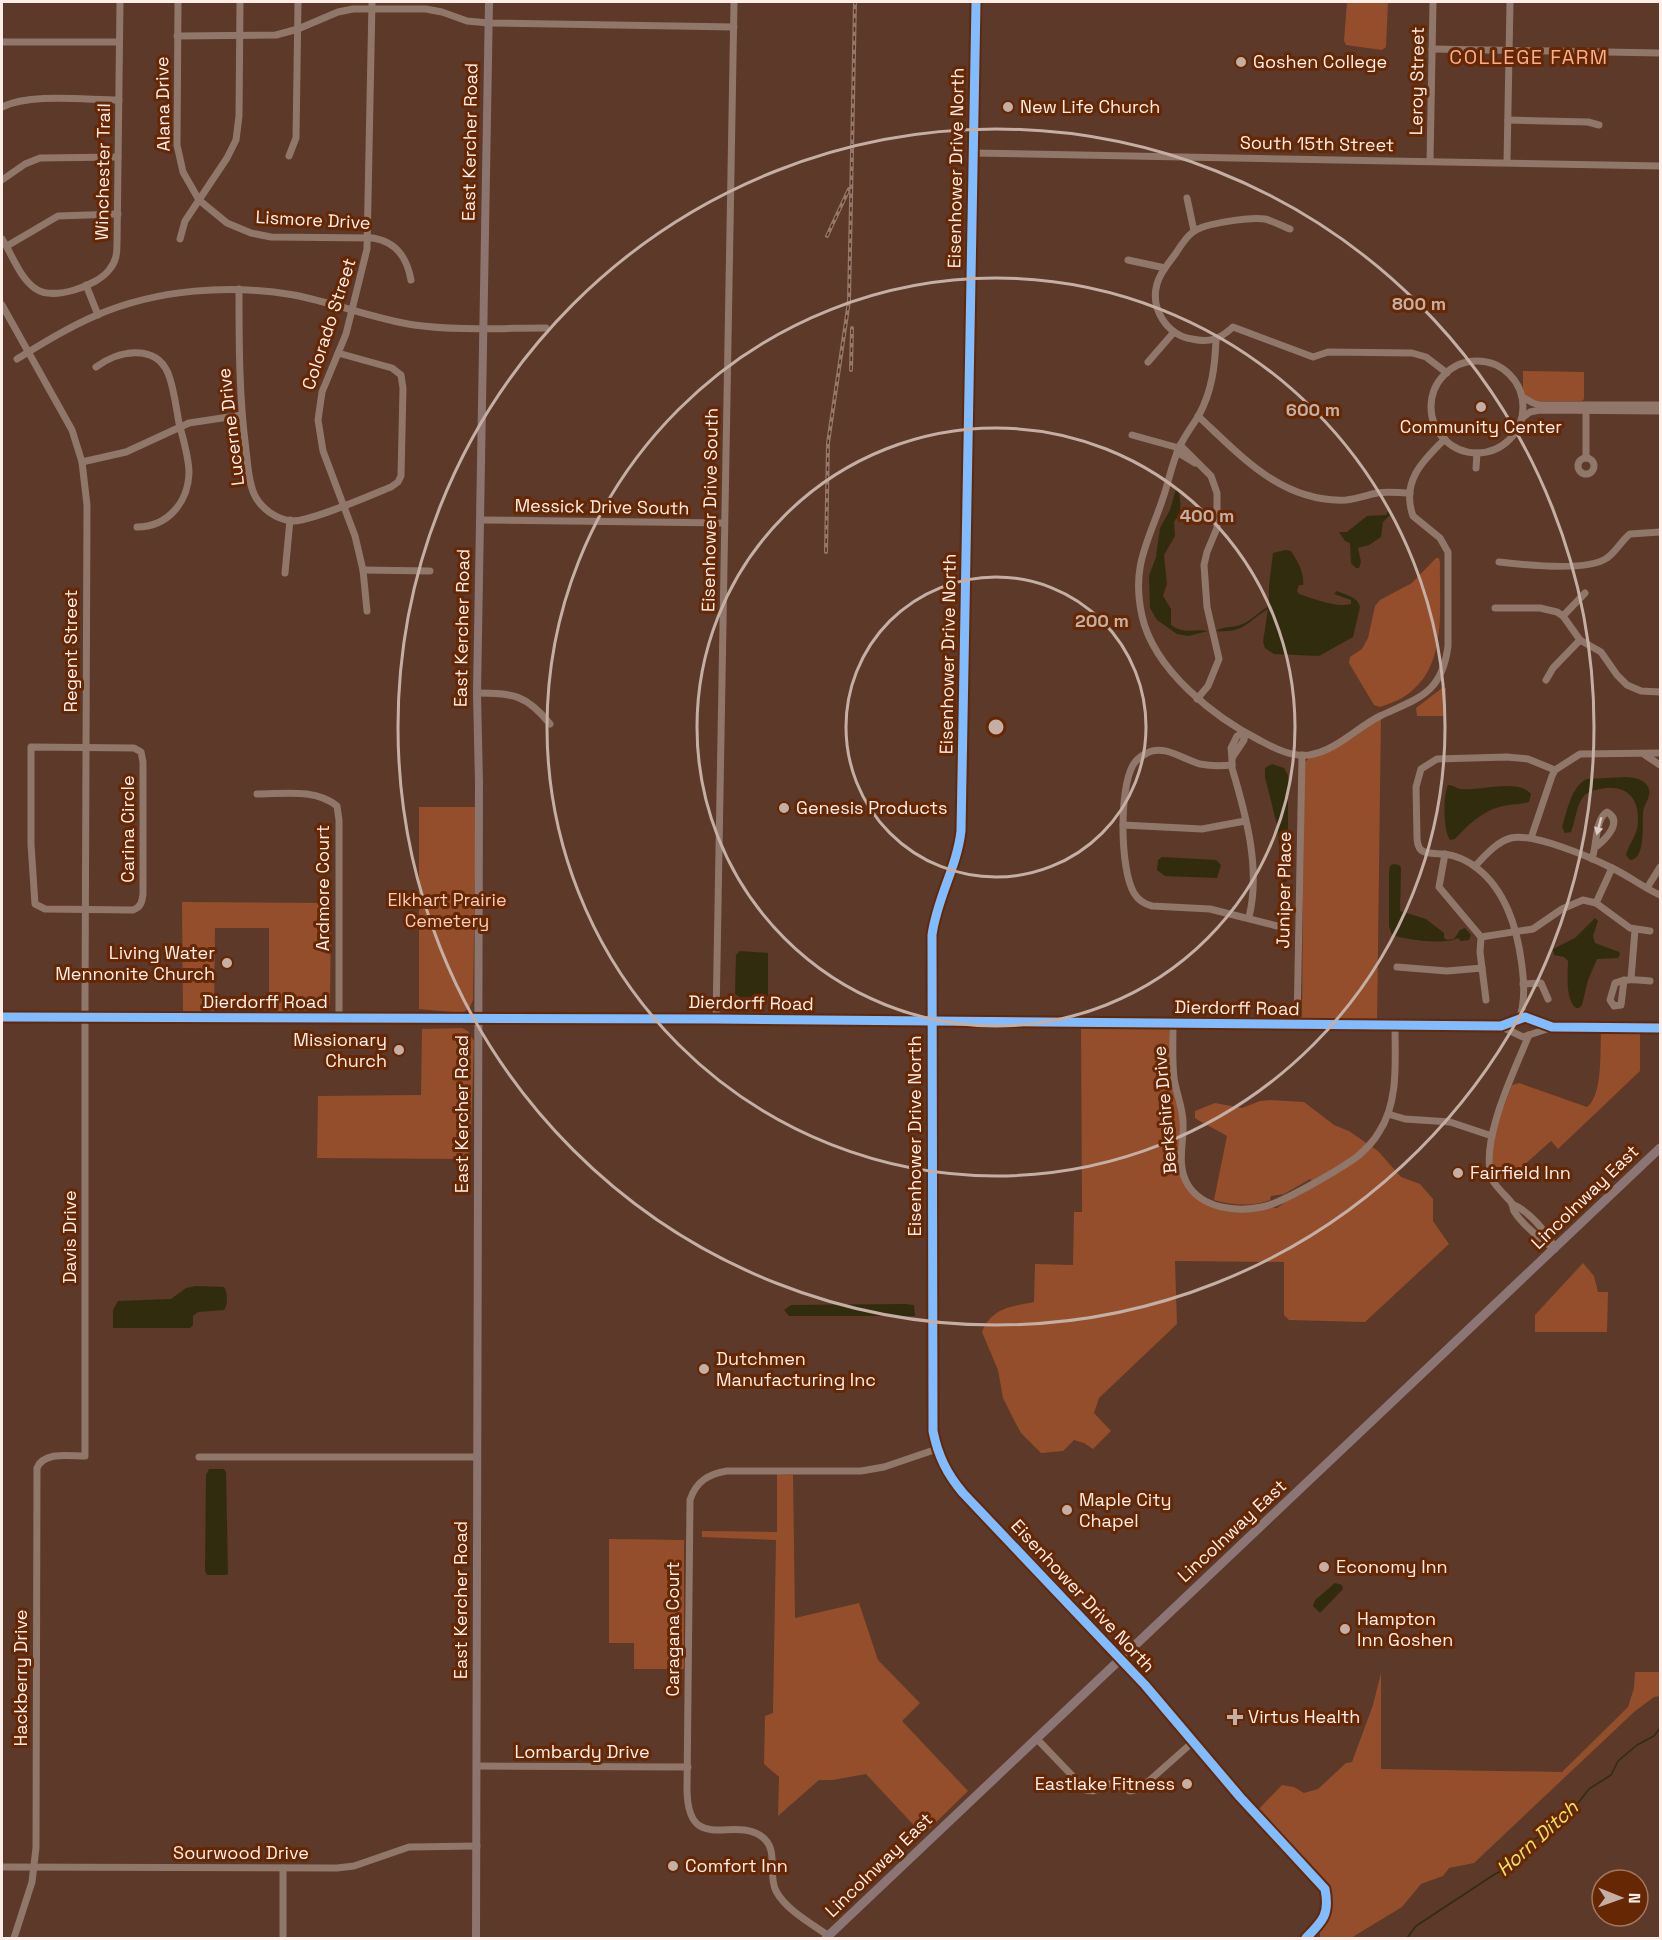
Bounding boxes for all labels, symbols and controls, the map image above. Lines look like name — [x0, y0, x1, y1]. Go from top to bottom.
street label: Leroy Street — [1404, 26, 1429, 136]
district label: COLLEGE FARM — [1449, 44, 1609, 70]
place label: Goshen College — [1253, 50, 1387, 73]
marker: Goshen College — [1234, 55, 1248, 69]
street label: Alana Drive — [150, 56, 175, 152]
street label: East Kercher Road — [457, 63, 482, 221]
street label: Eisenhower Drive North — [942, 67, 969, 269]
place label: New Life Church — [1020, 95, 1160, 118]
marker: New Life Church — [1001, 100, 1015, 114]
street label: Winchester Trail — [90, 103, 115, 241]
street label: South 15th Street — [1240, 131, 1394, 156]
street label: Lismore Drive — [255, 205, 371, 234]
street label: Colorado Street — [296, 255, 361, 393]
text: 800 m — [1392, 292, 1446, 315]
street label: Lucerne Drive — [212, 367, 249, 487]
text: 600 m — [1286, 398, 1340, 421]
marker: Community Center — [1474, 400, 1488, 414]
street label: Eisenhower Drive South — [696, 408, 723, 612]
place label: Community Center — [1400, 415, 1562, 438]
street label: Messick Drive South — [514, 493, 690, 520]
text: 400 m — [1180, 504, 1234, 527]
street label: East Kercher Road — [449, 549, 474, 707]
street label: Eisenhower Drive North — [934, 553, 961, 755]
street label: Regent Street — [59, 590, 82, 712]
text: 200 m — [1075, 609, 1129, 632]
centre of rings — [986, 717, 1006, 737]
street label: Carina Circle — [116, 775, 139, 883]
place label: Genesis Products — [796, 796, 947, 819]
marker: Genesis Products — [777, 801, 791, 815]
one-way arrow — [1593, 817, 1603, 836]
street label: Ardmore Court — [311, 825, 334, 951]
street label: Juniper Place — [1271, 831, 1296, 949]
park label: Elkhart Prairie Cemetery — [387, 888, 507, 932]
place label: Living Water Mennonite Church — [55, 941, 215, 985]
marker: Living Water Mennonite Church — [220, 956, 234, 970]
street label: Dierdorff Road — [202, 990, 328, 1013]
street label: Dierdorff Road — [688, 990, 814, 1015]
street label: Dierdorff Road — [1174, 995, 1300, 1020]
place label: Missionary Church — [293, 1028, 387, 1072]
street label: East Kercher Road — [450, 1035, 473, 1193]
street label: Eisenhower Drive North — [903, 1036, 926, 1236]
marker: Missionary Church — [392, 1043, 406, 1057]
street label: Berkshire Drive — [1147, 1045, 1182, 1175]
street label: Lincolnway East — [1526, 1140, 1643, 1254]
place label: Fairfield Inn — [1470, 1161, 1571, 1184]
marker: Fairfield Inn — [1451, 1166, 1465, 1180]
street label: Davis Drive — [58, 1190, 81, 1284]
place label: Dutchmen Manufacturing Inc — [716, 1347, 876, 1391]
marker: Dutchmen Manufacturing Inc — [697, 1362, 711, 1376]
street label: Lincolnway East — [1172, 1474, 1291, 1587]
place label: Maple City Chapel — [1079, 1488, 1171, 1532]
marker: Maple City Chapel — [1060, 1503, 1074, 1517]
street label: Eisenhower Drive North — [1006, 1514, 1160, 1677]
street label: East Kercher Road — [449, 1521, 472, 1679]
place label: Economy Inn — [1336, 1555, 1448, 1578]
marker: Economy Inn — [1317, 1560, 1331, 1574]
street label: Caragana Court — [661, 1561, 684, 1697]
place label: Hampton Inn Goshen — [1357, 1607, 1453, 1651]
street label: Hackberry Drive — [9, 1610, 32, 1746]
marker: Hampton Inn Goshen — [1338, 1622, 1352, 1636]
place label: Virtus Health — [1248, 1705, 1360, 1728]
marker: Virtus Health — [1226, 1708, 1244, 1726]
street label: Lombardy Drive — [514, 1740, 650, 1763]
place label: Eastlake Fitness — [1035, 1772, 1175, 1795]
marker: Eastlake Fitness — [1180, 1777, 1194, 1791]
water label: Horn Ditch — [1491, 1794, 1584, 1882]
street label: Lincolnway East — [820, 1808, 937, 1922]
street label: Sourwood Drive — [173, 1841, 309, 1864]
place label: Comfort Inn — [685, 1854, 788, 1877]
marker: Comfort Inn — [666, 1859, 680, 1873]
north arrow — [1590, 1868, 1650, 1928]
text: N — [1624, 1893, 1645, 1904]

